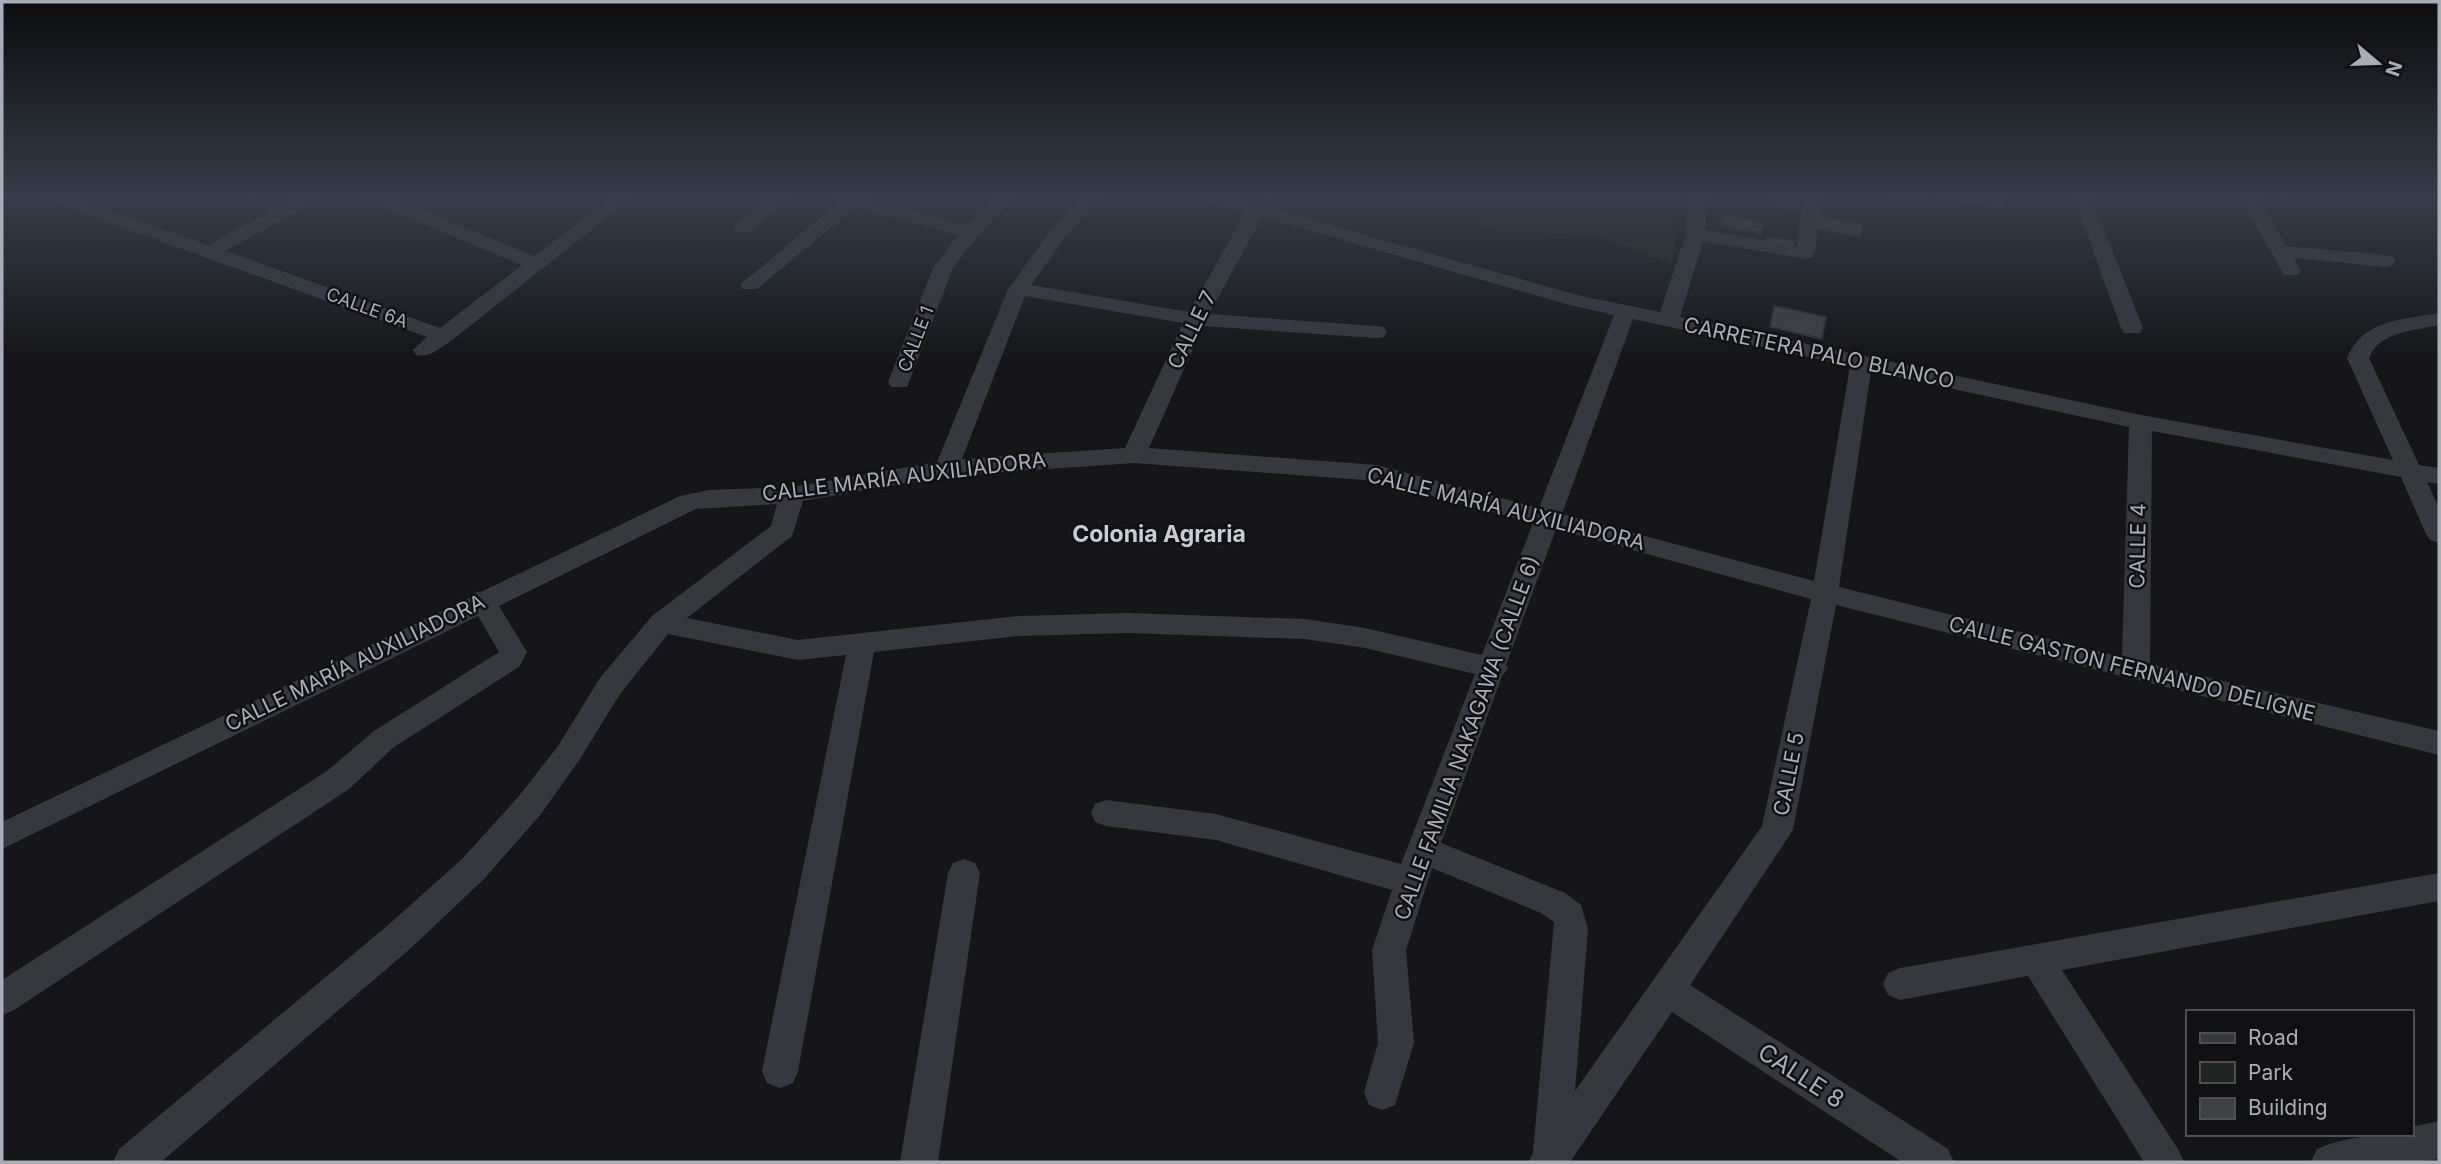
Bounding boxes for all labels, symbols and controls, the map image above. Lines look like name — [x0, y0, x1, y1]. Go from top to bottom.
north arrow — [2343, 28, 2413, 98]
text: N — [2380, 58, 2407, 79]
street label: CALLE 6A — [324, 283, 411, 332]
street label: CALLE 7 — [1162, 287, 1221, 373]
street label: CALLE 1 — [893, 303, 938, 375]
street label: CARRETERA PALO BLANCO — [1681, 312, 1957, 393]
street label: CALLE MARÍA AUXILIADORA — [761, 446, 1047, 506]
street label: CALLE MARÍA AUXILIADORA — [1365, 461, 1648, 555]
street label: CALLE 4 — [2124, 503, 2151, 589]
district label: Colonia Agraria — [1072, 520, 1246, 548]
street label: CALLE FAMILIA NAKAGAWA (CALLE 6) — [1389, 552, 1544, 923]
street label: CALLE MARÍA AUXILIADORA — [221, 588, 489, 736]
street label: CALLE GASTON FERNANDO DELIGNE — [1946, 611, 2318, 726]
street label: CALLE 5 — [1768, 730, 1809, 818]
legend — [2186, 1010, 2413, 1136]
text: Road — [2248, 1025, 2299, 1050]
street label: CALLE 8 — [1753, 1037, 1850, 1114]
text: Park — [2248, 1060, 2293, 1085]
text: Building — [2248, 1095, 2328, 1120]

